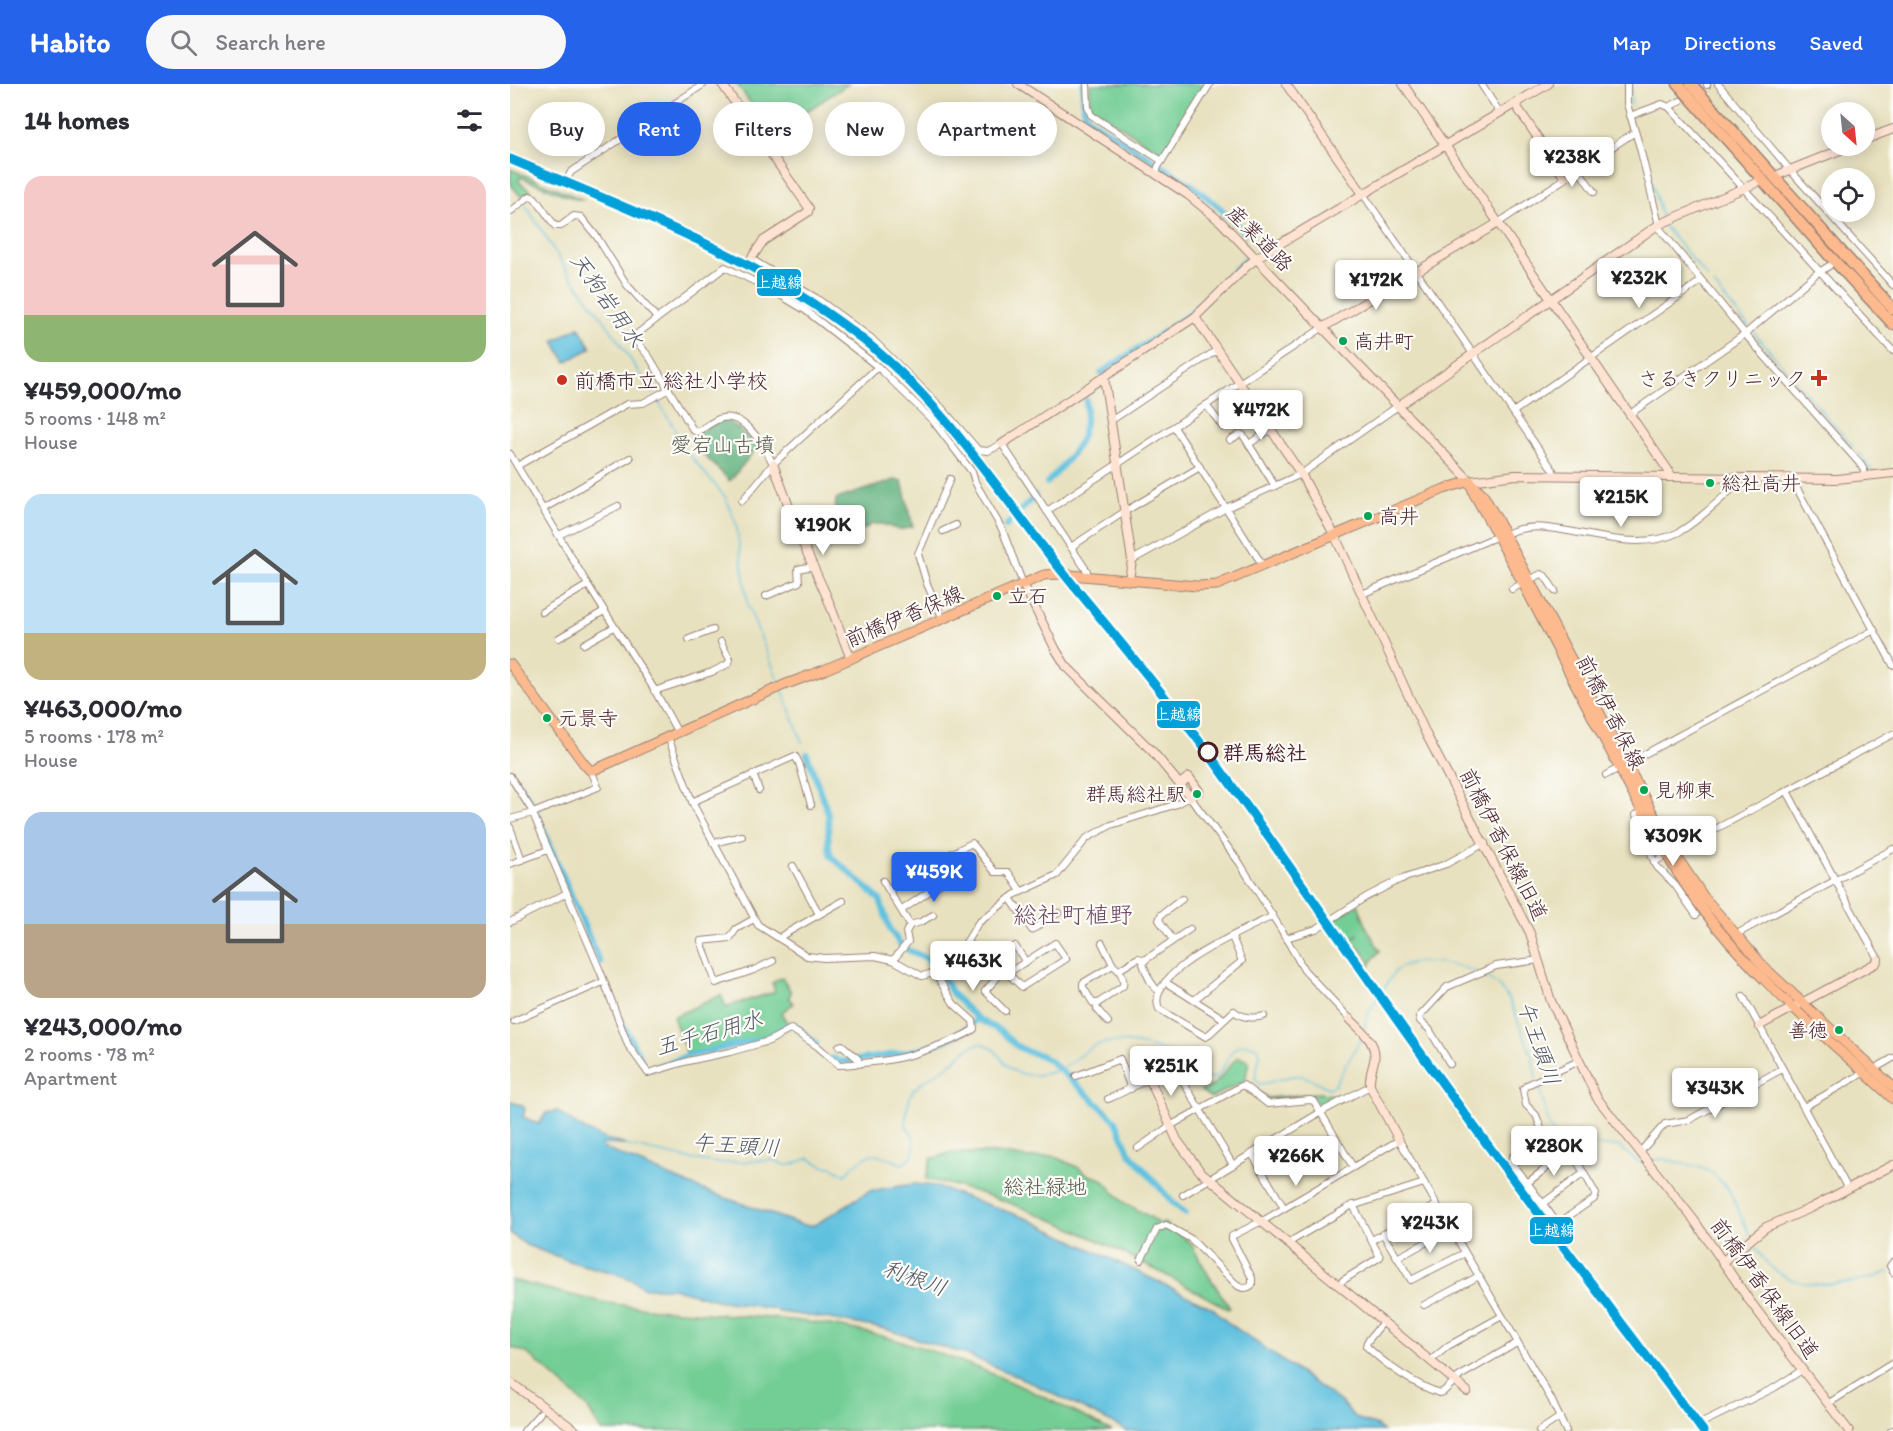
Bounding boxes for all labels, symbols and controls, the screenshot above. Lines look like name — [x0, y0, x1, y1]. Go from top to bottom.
search box — [146, 15, 566, 69]
text: Habito — [30, 25, 110, 59]
icon: search — [167, 26, 200, 59]
text: Search here — [215, 29, 326, 56]
text: Map — [1613, 30, 1651, 55]
text: Directions — [1684, 30, 1776, 55]
text: Saved — [1809, 30, 1863, 55]
chip: Buy — [528, 102, 605, 156]
chip: Rent — [617, 102, 701, 156]
chip: Filters — [713, 102, 813, 156]
chip: New — [825, 102, 905, 156]
chip: Apartment — [917, 102, 1057, 156]
north arrow — [1821, 102, 1875, 156]
map controls — [1821, 102, 1875, 222]
text: 14 homes — [24, 104, 130, 136]
icon: filters — [453, 104, 486, 137]
pin: ¥238K — [1530, 137, 1614, 188]
text: ¥238K — [1544, 144, 1600, 168]
button: locate — [1821, 168, 1875, 222]
street label: 産業道路 — [1221, 199, 1299, 277]
icon: home — [201, 215, 309, 323]
water label: 天狗岩用水 — [564, 247, 650, 353]
pin: ¥232K — [1597, 258, 1681, 309]
pin: ¥172K — [1334, 260, 1418, 311]
text: ¥232K — [1611, 265, 1667, 289]
text: ¥172K — [1349, 267, 1403, 291]
line badge: 上越線 — [756, 268, 802, 297]
text: 上越線 — [755, 273, 803, 292]
place label: 高井町 — [1354, 329, 1414, 353]
marker: 高井町 — [1337, 335, 1349, 347]
place label: さるきクリニック — [1638, 366, 1806, 391]
place label: 前橋市立 総社小学校 — [574, 368, 768, 393]
marker: さるきクリニック — [1810, 369, 1828, 387]
marker: 前橋市立 総社小学校 — [555, 373, 569, 387]
text: ¥459,000/mo — [24, 374, 182, 406]
pin: ¥472K — [1219, 390, 1303, 441]
text: ¥472K — [1233, 397, 1289, 421]
text: 5 rooms · 148 m² — [24, 406, 166, 430]
text: House — [24, 430, 78, 454]
park label: 愛宕山古墳 — [671, 432, 776, 457]
place label: 総社高井 — [1721, 471, 1801, 495]
pin: ¥215K — [1579, 477, 1663, 528]
marker: 総社高井 — [1704, 477, 1716, 489]
text: ¥215K — [1594, 484, 1648, 508]
place label: 高井 — [1379, 504, 1419, 528]
pin: ¥190K — [781, 505, 865, 556]
marker: 高井 — [1362, 510, 1374, 522]
text: ¥190K — [795, 512, 851, 536]
icon: home — [201, 533, 309, 641]
street label: 前橋伊香保線 — [841, 580, 967, 652]
place label: 立石 — [1008, 584, 1048, 608]
marker: 立石 — [991, 590, 1003, 602]
street label: 前橋伊香保線 — [1571, 650, 1651, 774]
text: ¥463,000/mo — [24, 692, 182, 724]
line badge: 上越線 — [1156, 700, 1201, 729]
text: 上越線 — [1154, 705, 1202, 724]
place label: 元景寺 — [558, 706, 618, 730]
marker: 元景寺 — [541, 712, 553, 724]
text: 5 rooms · 178 m² — [24, 724, 164, 748]
place label: 群馬総社 — [1223, 740, 1307, 765]
marker: 群馬総社 — [1198, 742, 1218, 762]
text: House — [24, 748, 78, 772]
street label: 前橋伊香保線旧道 — [1455, 763, 1553, 925]
place label: 見柳東 — [1655, 778, 1715, 802]
place label: 群馬総社駅 — [1086, 782, 1186, 806]
marker: 見柳東 — [1638, 784, 1650, 796]
marker: 群馬総社駅 — [1191, 788, 1203, 800]
pin: ¥309K — [1631, 816, 1715, 867]
text: ¥309K — [1644, 823, 1702, 847]
icon: home — [201, 851, 309, 959]
pin: ¥459K — [892, 852, 976, 903]
text: ¥459K — [906, 859, 962, 883]
district label: 総社町植野 — [1013, 900, 1133, 929]
pin: ¥463K — [931, 941, 1015, 992]
text: ¥463K — [944, 948, 1002, 972]
water label: 午王頭川 — [1512, 997, 1566, 1089]
water label: 五千石用水 — [652, 1005, 766, 1061]
text: ¥243,000/mo — [24, 1010, 182, 1042]
place label: 善徳 — [1788, 1018, 1828, 1042]
marker: 善徳 — [1833, 1024, 1845, 1036]
text: 2 rooms · 78 m² — [24, 1042, 155, 1066]
pin: ¥251K — [1129, 1046, 1213, 1097]
text: ¥251K — [1144, 1053, 1198, 1077]
text: Apartment — [24, 1066, 117, 1090]
pin: ¥343K — [1673, 1068, 1757, 1119]
text: ¥343K — [1686, 1075, 1744, 1099]
pin: ¥280K — [1512, 1126, 1596, 1177]
water label: 午王頭川 — [691, 1128, 781, 1162]
text: ¥280K — [1525, 1133, 1583, 1157]
pin: ¥266K — [1254, 1136, 1338, 1187]
text: ¥266K — [1268, 1143, 1324, 1167]
park label: 総社緑地 — [1003, 1174, 1087, 1199]
pin: ¥243K — [1388, 1203, 1472, 1254]
text: ¥243K — [1401, 1210, 1459, 1234]
street label: 前橋伊香保線旧道 — [1706, 1213, 1824, 1363]
line badge: 上越線 — [1529, 1216, 1574, 1245]
text: 上越線 — [1528, 1221, 1576, 1240]
water label: 利根川 — [879, 1254, 951, 1302]

